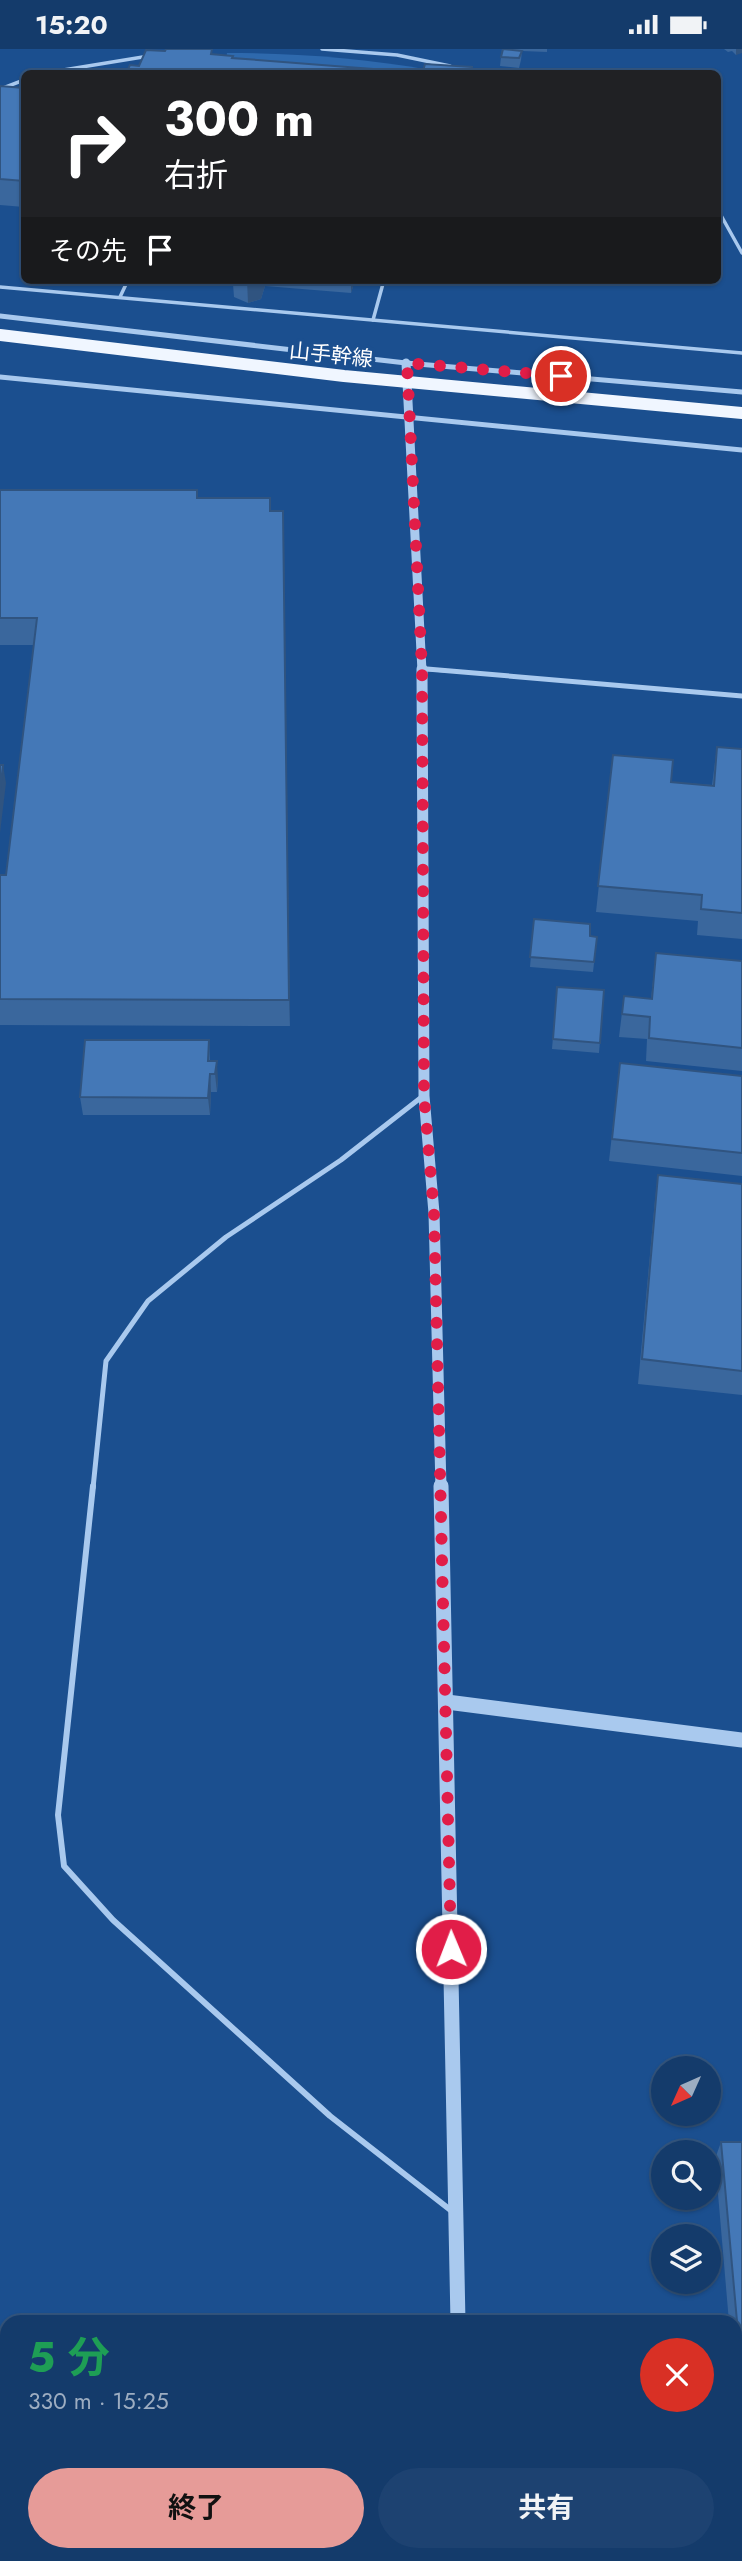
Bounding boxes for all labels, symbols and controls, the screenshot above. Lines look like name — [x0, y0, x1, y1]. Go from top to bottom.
text: 15:20 — [35, 6, 108, 44]
text: 300 m — [164, 84, 314, 154]
icon: right — [49, 98, 140, 189]
text: 右折 — [164, 152, 228, 198]
icon: arrive — [141, 231, 179, 269]
text: その先 — [49, 232, 127, 270]
street label: 山手幹線 — [288, 336, 374, 374]
pin — [531, 346, 591, 406]
icon: arrive — [542, 357, 580, 395]
position arrow — [414, 1912, 488, 1986]
north arrow — [651, 2056, 721, 2126]
map controls — [651, 2056, 721, 2294]
button: search — [651, 2140, 721, 2210]
button: layers — [651, 2224, 721, 2294]
text: 5 分 — [28, 2327, 110, 2388]
button: close — [640, 2338, 714, 2412]
text: 330 m · 15:25 — [28, 2384, 169, 2418]
button: 終了 — [28, 2468, 364, 2548]
button: 共有 — [378, 2468, 714, 2548]

